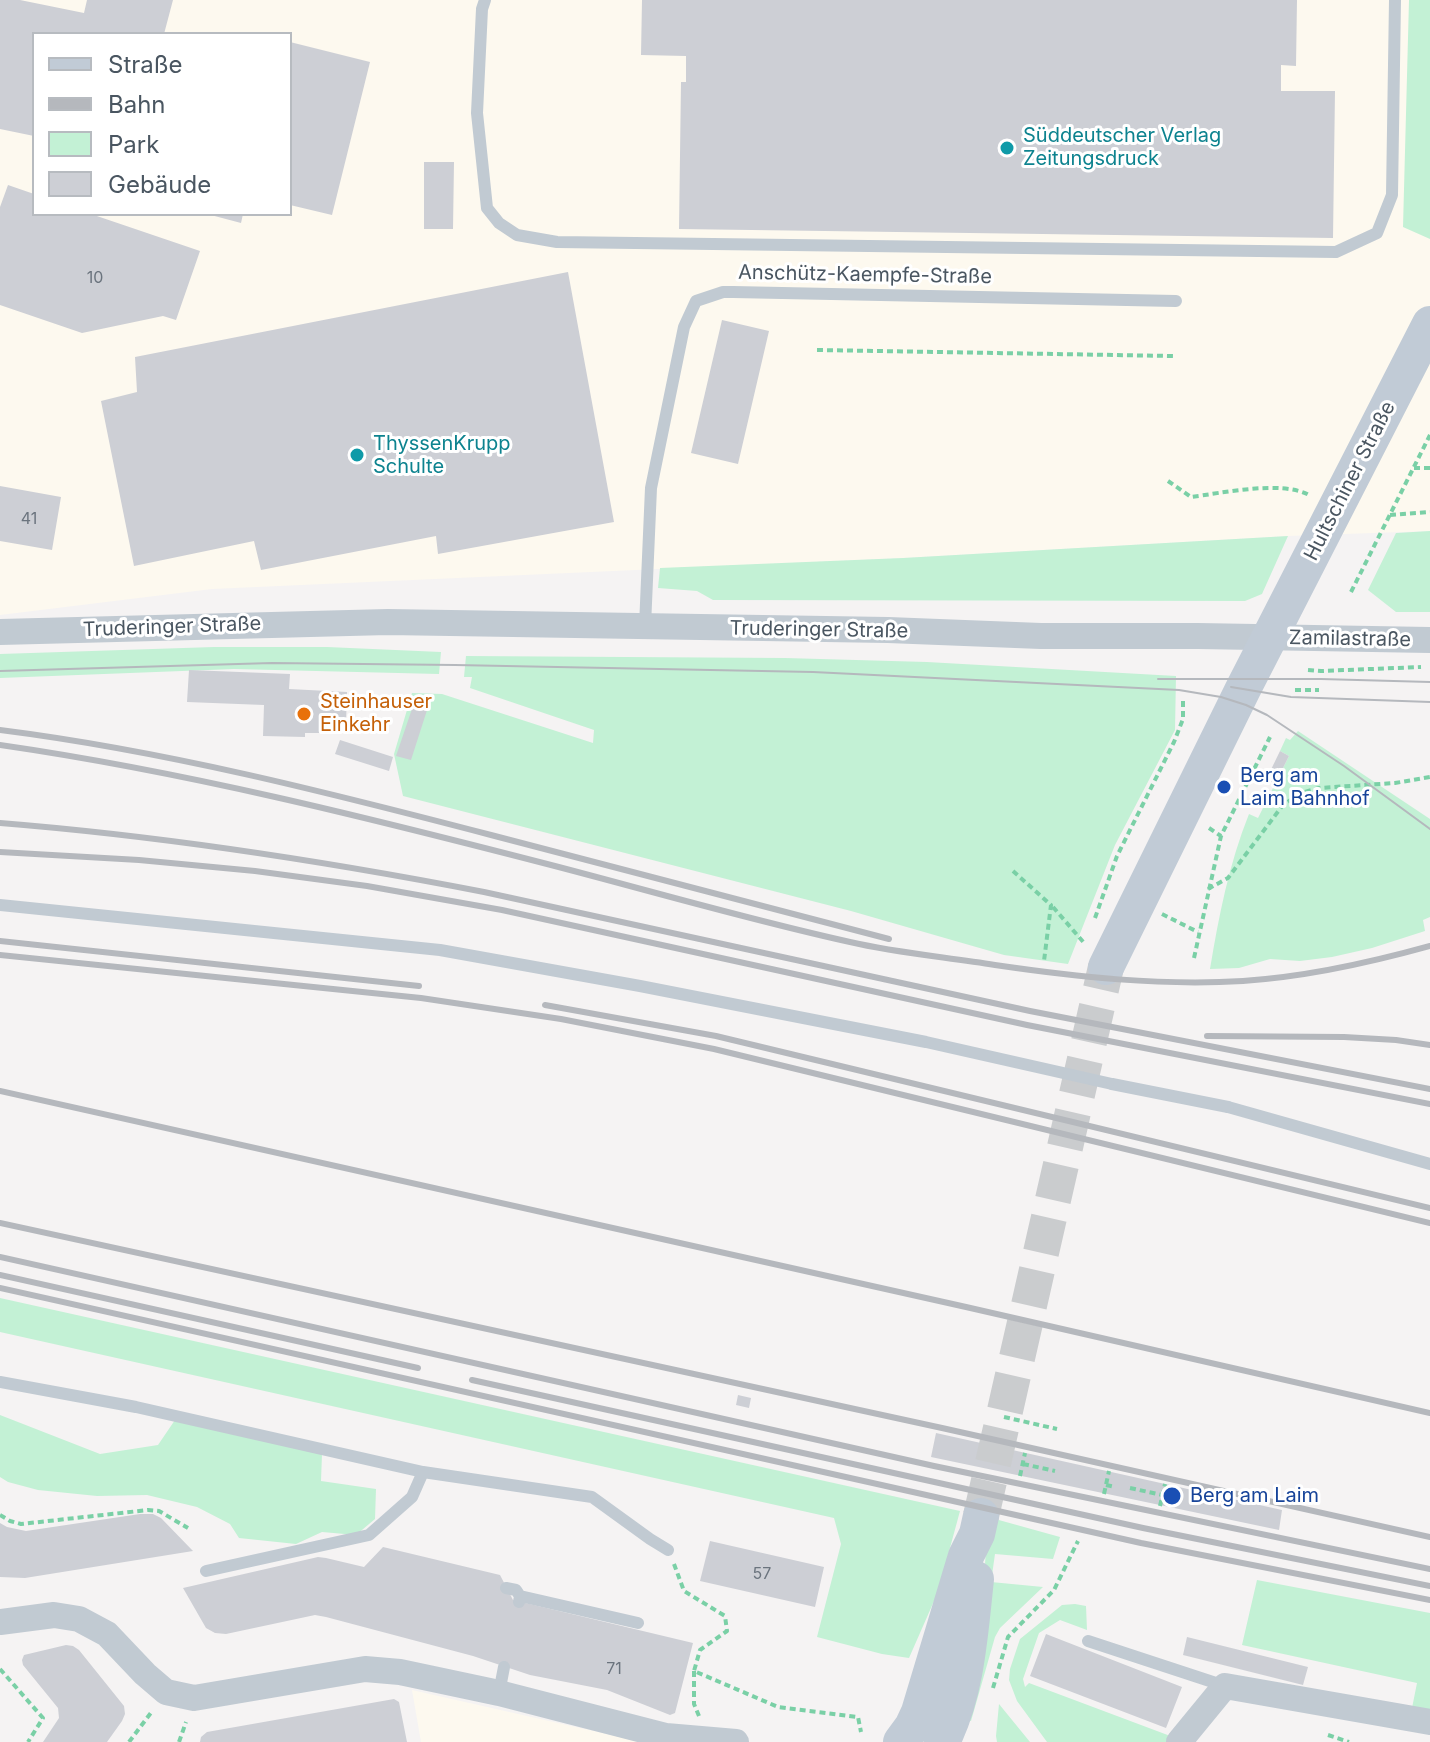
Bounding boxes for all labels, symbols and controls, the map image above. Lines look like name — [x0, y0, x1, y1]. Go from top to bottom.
legend — [32, 32, 292, 216]
text: Straße — [108, 50, 183, 79]
text: Bahn — [108, 90, 166, 119]
place label: Süddeutscher Verlag Zeitungsdruck — [1023, 124, 1221, 171]
text: Park — [108, 130, 159, 159]
marker: Süddeutscher Verlag Zeitungsdruck — [998, 139, 1016, 157]
text: Gebäude — [108, 170, 211, 199]
street label: Anschütz-Kaempfe-Straße — [738, 261, 992, 289]
house number: 10 — [87, 268, 103, 288]
street label: Hultschiner Straße — [1299, 397, 1401, 565]
place label: ThyssenKrupp Schulte — [373, 432, 511, 479]
marker: ThyssenKrupp Schulte — [348, 446, 366, 464]
house number: 41 — [21, 509, 37, 529]
street label: Truderinger Straße — [82, 612, 262, 642]
street label: Truderinger Straße — [729, 616, 909, 644]
street label: Zamilastraße — [1289, 626, 1411, 652]
place label: Steinhauser Einkehr — [320, 690, 432, 737]
marker: Steinhauser Einkehr — [295, 705, 313, 723]
place label: Berg am Laim Bahnhof — [1240, 764, 1370, 811]
marker: Berg am Laim Bahnhof — [1215, 778, 1233, 796]
place label: Berg am Laim — [1190, 1484, 1319, 1508]
marker: Berg am Laim — [1161, 1485, 1183, 1507]
house number: 57 — [753, 1564, 771, 1584]
house number: 71 — [606, 1659, 622, 1679]

